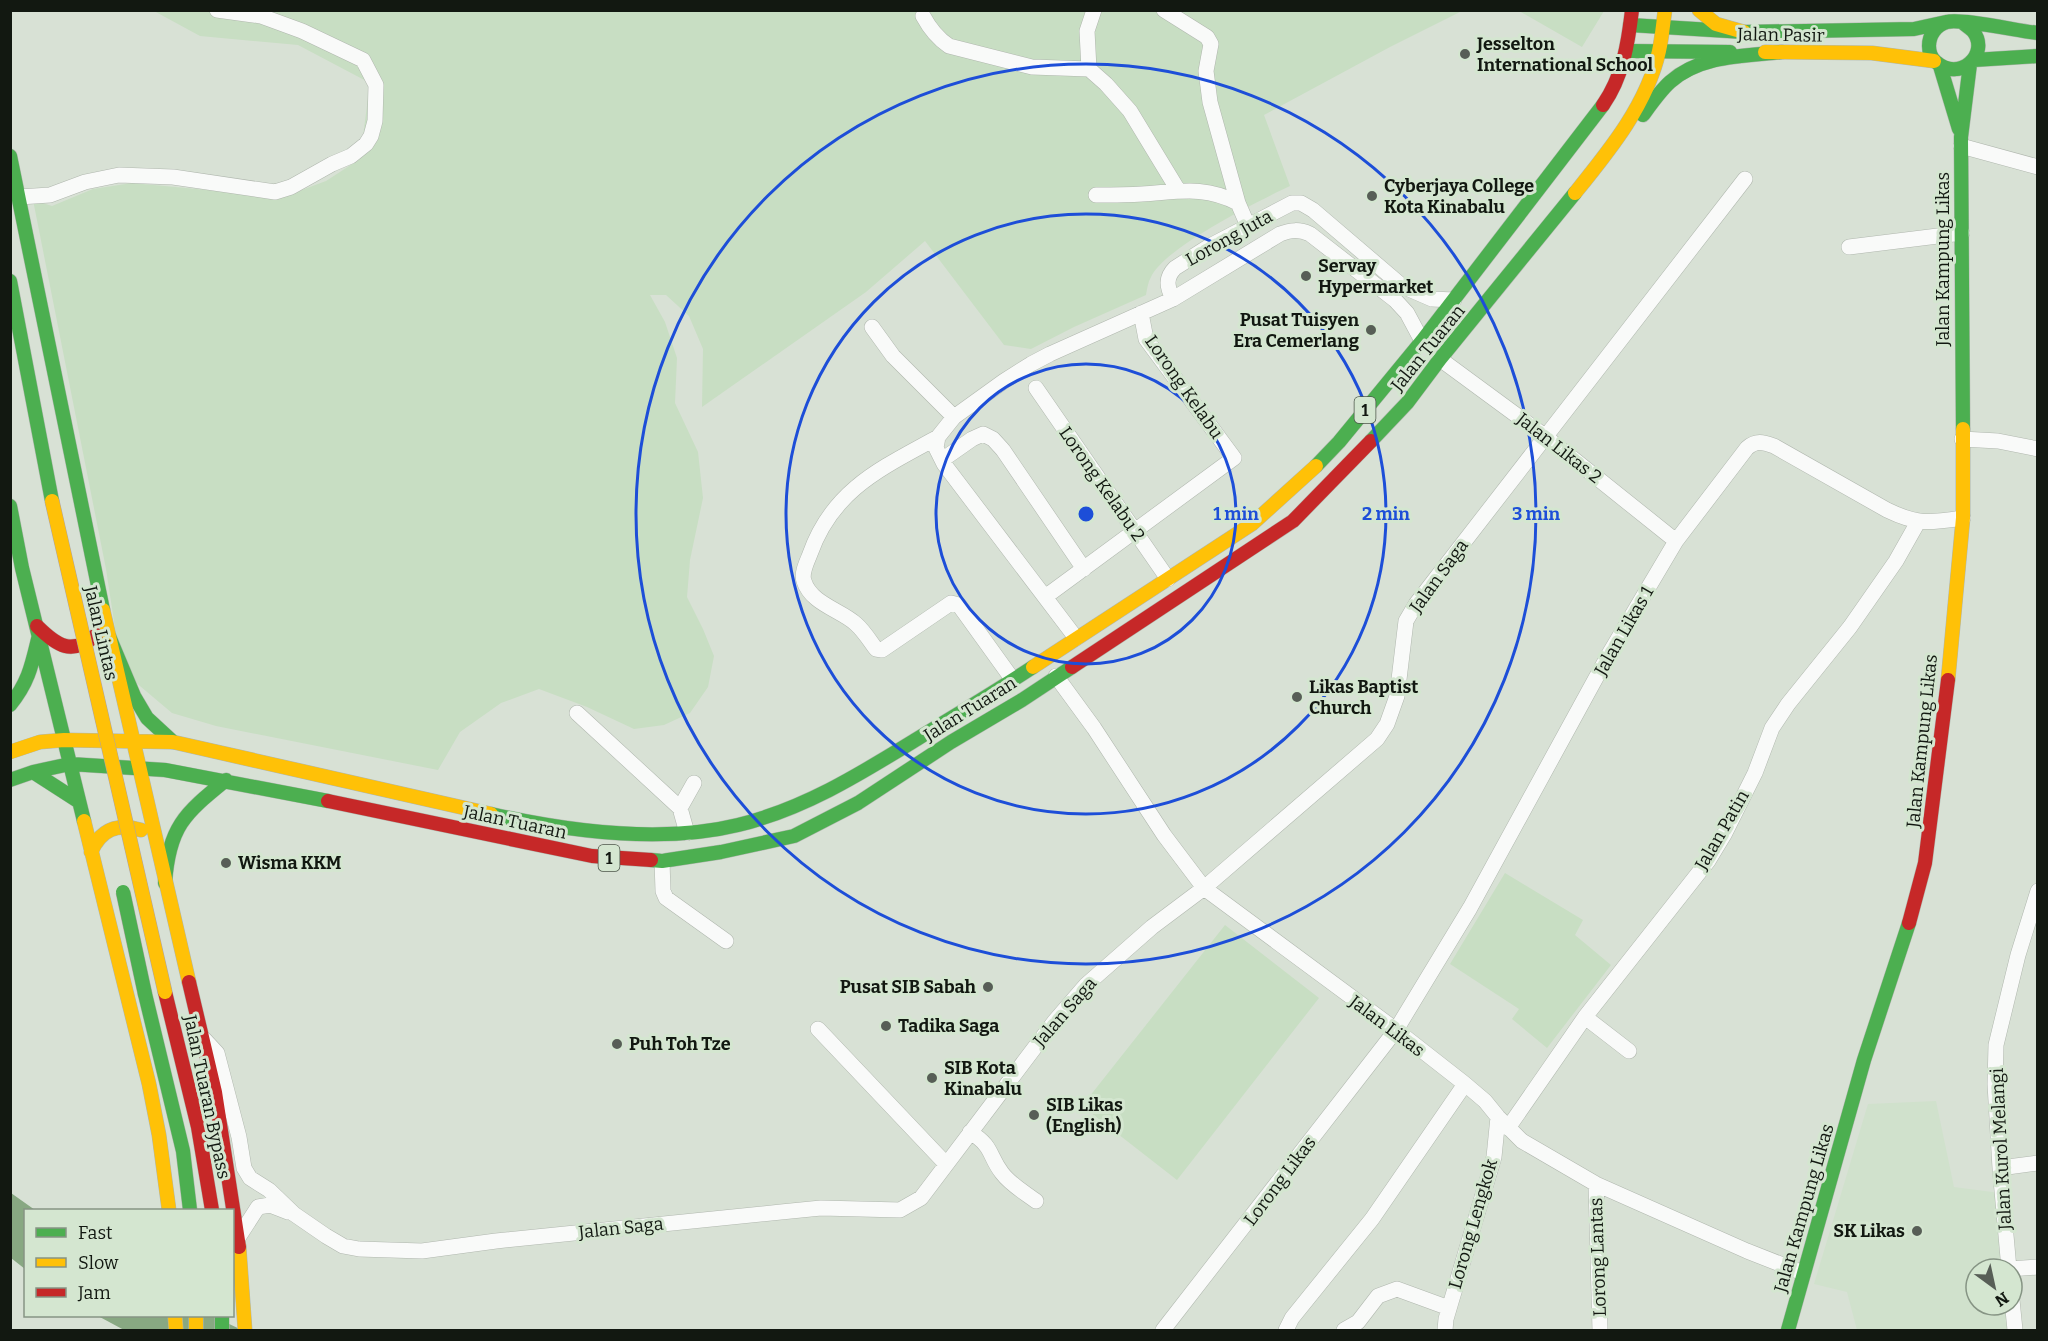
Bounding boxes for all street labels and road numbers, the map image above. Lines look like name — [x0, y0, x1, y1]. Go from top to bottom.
street label: Jalan Pasir — [1736, 23, 1825, 47]
street label: Jalan Kampung Likas — [1932, 172, 1954, 347]
street label: Lorong Juta — [1182, 205, 1276, 271]
street label: Jalan Tuaran — [1386, 300, 1470, 396]
street label: Lorong Kelabu — [1140, 331, 1228, 443]
road number: 1 — [1354, 397, 1376, 423]
street label: Jalan Likas 2 — [1511, 407, 1606, 488]
street label: Lorong Kelabu 2 — [1054, 423, 1150, 545]
street label: Jalan Saga — [1404, 535, 1473, 618]
street label: Jalan Likas 1 — [1589, 582, 1659, 680]
street label: Jalan Lintas — [79, 583, 123, 682]
street label: Jalan Kampung Likas — [1902, 653, 1942, 830]
street label: Jalan Tuaran — [919, 672, 1021, 747]
street label: Jalan Patin — [1690, 786, 1754, 875]
street label: Jalan Tuaran — [460, 800, 569, 844]
road number: 1 — [598, 845, 620, 871]
street label: Jalan Saga — [1028, 973, 1101, 1052]
street label: Jalan Likas — [1344, 990, 1429, 1061]
street label: Jalan Tuaran Bypass — [179, 1012, 235, 1181]
street label: Jalan Kurol Melangi — [1986, 1067, 2016, 1232]
street label: Jalan Kampung Likas — [1769, 1121, 1839, 1296]
street label: Lorong Likas — [1239, 1132, 1321, 1230]
street label: Lorong Lengkok — [1444, 1156, 1502, 1291]
street label: Lorong Lantas — [1585, 1197, 1611, 1317]
street label: Jalan Saga — [577, 1213, 665, 1243]

